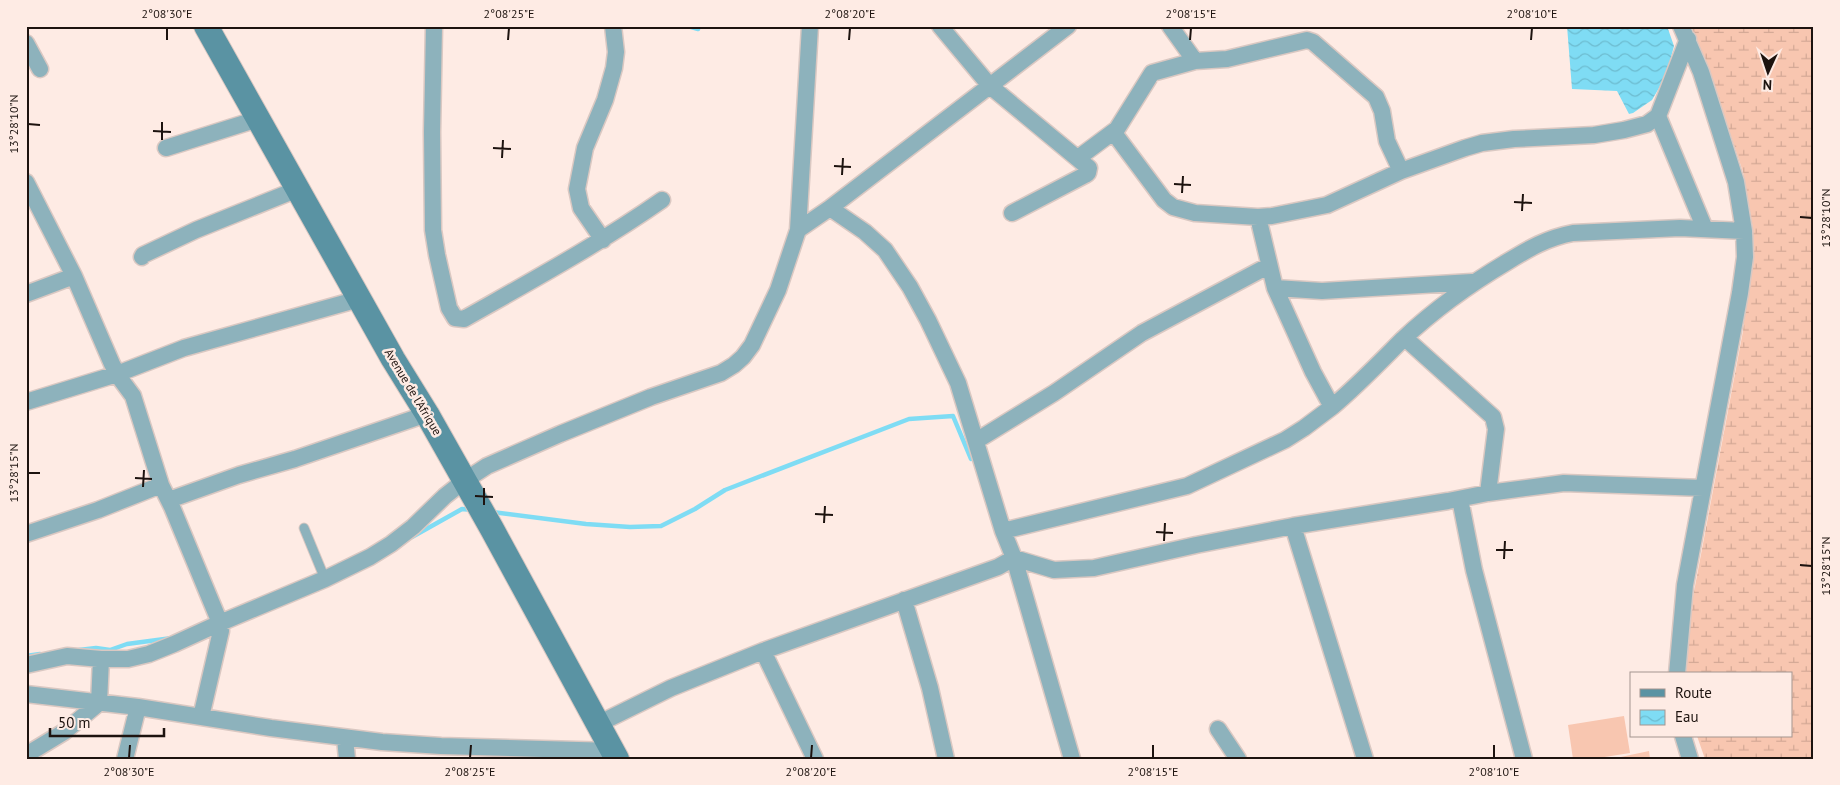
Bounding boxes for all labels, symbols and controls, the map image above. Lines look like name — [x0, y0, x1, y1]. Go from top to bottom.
text: 2°08'30"E — [142, 6, 192, 21]
text: 2°08'25"E — [484, 6, 534, 21]
text: 2°08'20"E — [825, 6, 875, 21]
text: 2°08'15"E — [1166, 6, 1216, 21]
text: 2°08'10"E — [1507, 6, 1557, 21]
north arrow — [1742, 48, 1792, 98]
text: N — [1762, 76, 1772, 94]
text: 13°28'10"N — [6, 94, 21, 154]
text: 13°28'10"N — [1818, 188, 1833, 248]
street label: Avenue de l'Afrique — [382, 346, 445, 438]
text: 13°28'15"N — [6, 443, 21, 503]
text: 13°28'15"N — [1818, 536, 1833, 596]
legend — [1630, 672, 1792, 738]
text: Route — [1675, 683, 1712, 702]
scale bar — [50, 705, 164, 737]
text: Eau — [1675, 707, 1699, 726]
text: 50 m — [58, 713, 91, 732]
text: 2°08'30"E — [104, 764, 154, 779]
text: 2°08'25"E — [445, 764, 495, 779]
text: 2°08'20"E — [786, 764, 836, 779]
text: 2°08'15"E — [1128, 764, 1178, 779]
text: 2°08'10"E — [1469, 764, 1519, 779]

